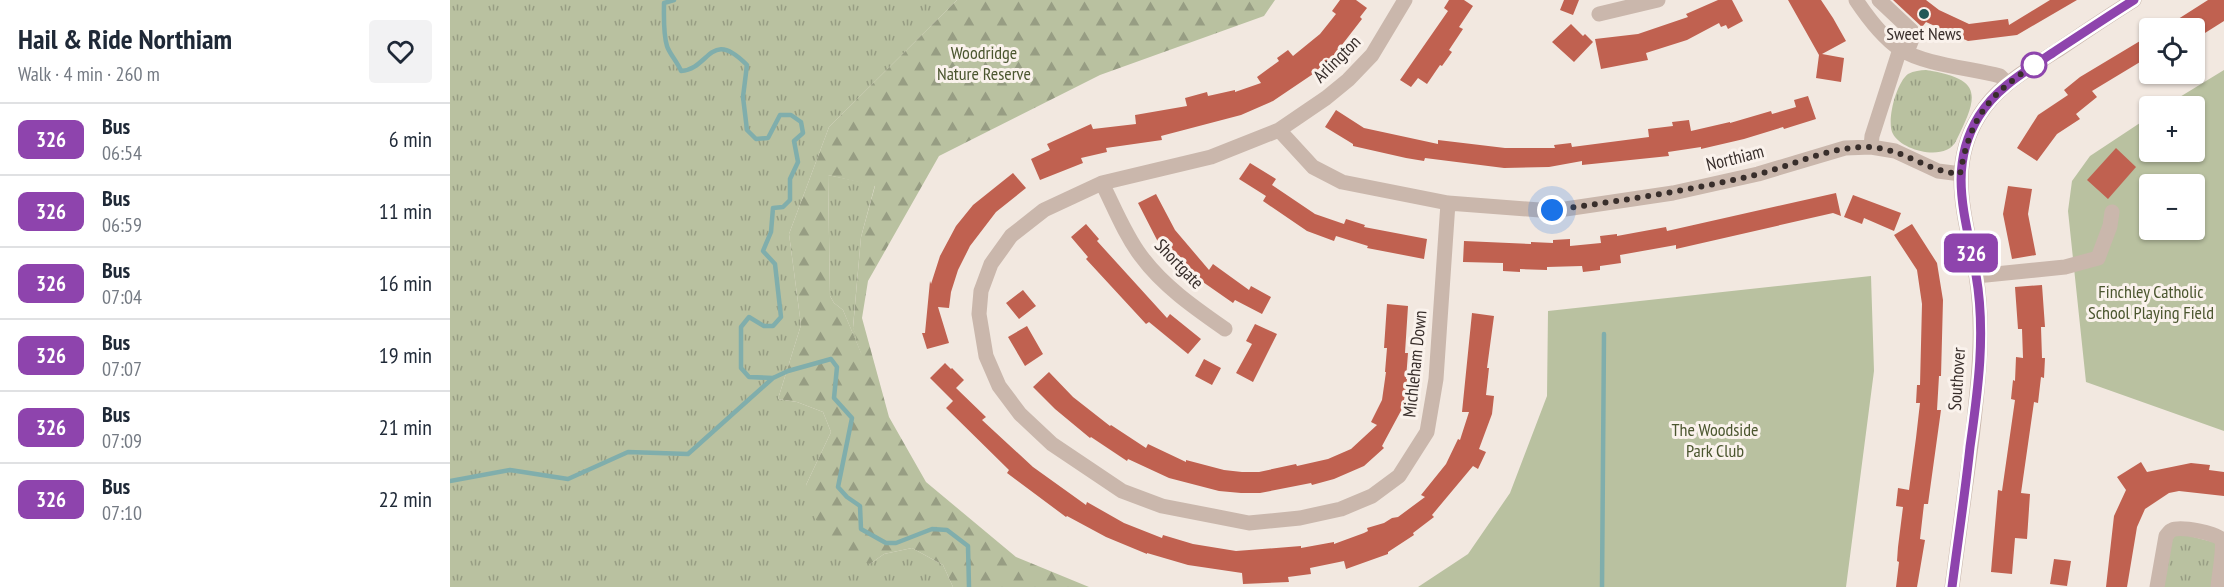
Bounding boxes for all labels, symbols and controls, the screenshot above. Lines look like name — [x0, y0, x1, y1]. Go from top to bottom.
marker: Sweet News — [1917, 7, 1931, 21]
map controls — [2139, 18, 2205, 240]
button: locate — [2139, 18, 2205, 84]
text: Hail & Ride Northiam — [18, 20, 232, 57]
button: heart — [369, 20, 432, 83]
place label: Sweet News — [1886, 22, 1962, 45]
street label: Arlington — [1308, 30, 1365, 87]
park label: Woodridge Nature Reserve — [937, 41, 1031, 85]
unlabelled marker — [2021, 52, 2047, 78]
text: Walk · 4 min · 260 m — [18, 61, 160, 87]
button: + — [2139, 96, 2205, 162]
text: Bus — [102, 112, 130, 140]
text: 6 min — [389, 125, 432, 153]
text: 326 — [36, 126, 66, 153]
street label: Northiam — [1704, 139, 1766, 176]
text: 06:54 — [102, 140, 142, 166]
button: − — [2139, 174, 2205, 240]
text: Bus — [102, 184, 130, 212]
your location — [1537, 195, 1567, 225]
text: 11 min — [379, 197, 432, 225]
text: 326 — [36, 198, 66, 225]
text: 06:59 — [102, 212, 142, 238]
street label: Shortgate — [1150, 234, 1209, 294]
line badge: 326 — [1936, 234, 2006, 272]
text: 326 — [1956, 240, 1986, 267]
text: Bus — [102, 256, 130, 284]
text: 16 min — [379, 269, 432, 297]
text: 326 — [36, 270, 66, 297]
park label: Finchley Catholic School Playing Field — [2088, 280, 2214, 324]
text: 07:04 — [102, 284, 142, 310]
street label: Michleham Down — [1397, 309, 1432, 419]
text: Bus — [102, 328, 130, 356]
text: 19 min — [379, 341, 432, 369]
text: 326 — [36, 342, 66, 369]
street label: Southover — [1943, 347, 1970, 411]
text: 07:07 — [102, 356, 142, 382]
text: Bus — [102, 400, 130, 428]
text: 21 min — [379, 413, 432, 441]
text: 326 — [36, 414, 66, 441]
park label: The Woodside Park Club — [1672, 418, 1758, 462]
text: 07:09 — [102, 428, 142, 454]
text: Bus — [102, 472, 130, 500]
text: 22 min — [379, 485, 432, 513]
text: 326 — [36, 486, 66, 513]
text: 07:10 — [102, 500, 142, 526]

